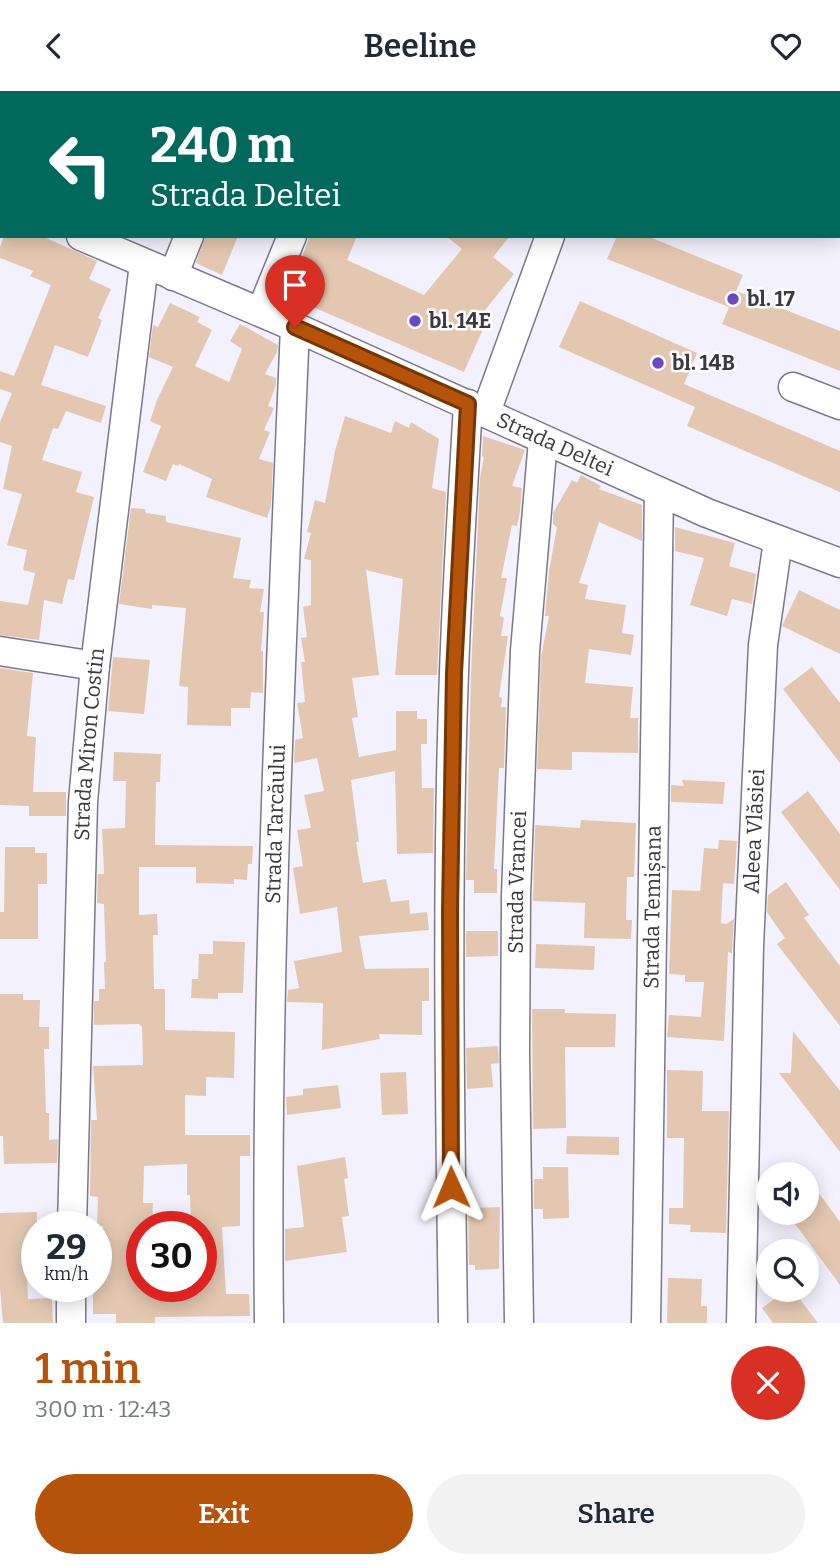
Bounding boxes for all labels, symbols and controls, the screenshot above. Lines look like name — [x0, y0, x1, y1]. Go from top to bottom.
icon: back — [35, 27, 73, 65]
text: Beeline — [363, 27, 477, 65]
icon: heart — [767, 27, 805, 65]
text: 240 m — [150, 116, 294, 175]
icon: left — [35, 119, 126, 210]
text: Strada Deltei — [150, 176, 341, 214]
pin — [265, 255, 325, 327]
icon: arrive — [276, 266, 314, 304]
place label: bl. 17 — [747, 286, 795, 312]
marker: bl. 17 — [725, 291, 741, 307]
place label: bl. 14E — [429, 308, 491, 334]
marker: bl. 14E — [407, 313, 423, 329]
place label: bl. 14B — [672, 350, 735, 376]
marker: bl. 14B — [650, 355, 666, 371]
street label: Strada Deltei — [493, 407, 618, 482]
street label: Strada Miron Costin — [69, 646, 110, 841]
street label: Strada Tarcăului — [260, 744, 291, 904]
street label: Aleea Vlăsiei — [738, 768, 770, 894]
street label: Strada Vrancei — [503, 810, 532, 954]
street label: Strada Temișana — [638, 825, 667, 989]
position arrow — [414, 1150, 488, 1224]
map controls — [756, 1162, 819, 1302]
button: sound — [756, 1162, 819, 1225]
speed limit sign: 30 — [126, 1211, 217, 1302]
text: 29 — [46, 1226, 87, 1268]
button: search — [756, 1239, 819, 1302]
text: km/h — [44, 1263, 89, 1285]
text: 1 min — [35, 1344, 141, 1394]
button: close — [731, 1346, 805, 1420]
text: 300 m · 12:43 — [35, 1395, 171, 1423]
button: Exit — [35, 1474, 413, 1554]
button: Share — [427, 1474, 805, 1554]

